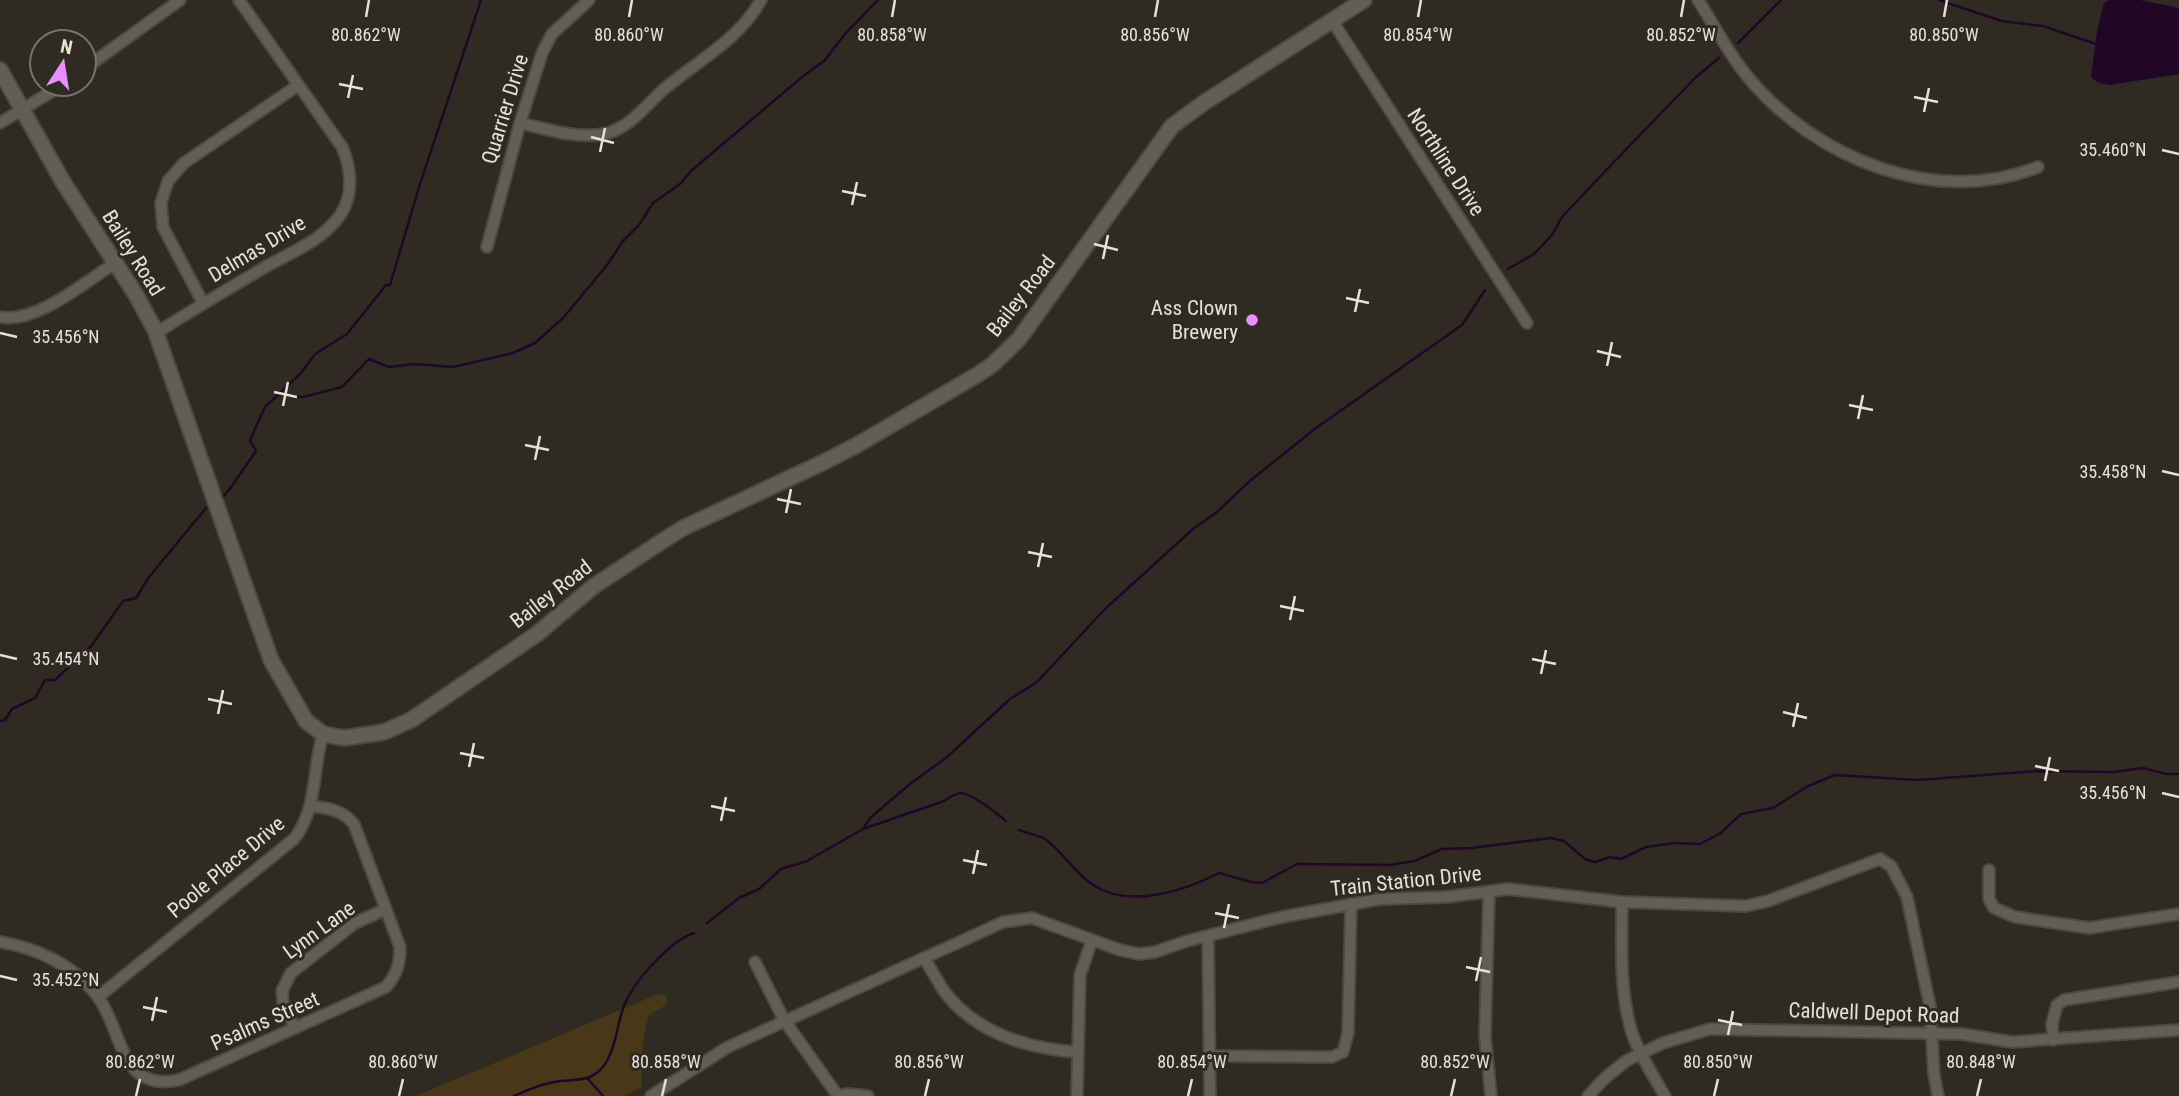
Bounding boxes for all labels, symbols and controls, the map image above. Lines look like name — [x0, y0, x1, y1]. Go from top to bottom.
text: 80.862°W — [331, 24, 401, 45]
text: 80.860°W — [594, 24, 664, 45]
text: 80.858°W — [857, 24, 927, 45]
text: 80.856°W — [1120, 24, 1190, 45]
text: 80.854°W — [1383, 24, 1453, 45]
text: 80.852°W — [1646, 24, 1716, 45]
text: 80.850°W — [1909, 24, 1979, 45]
north arrow — [28, 28, 98, 98]
text: N — [58, 34, 75, 59]
street label: Quarrier Drive — [477, 51, 533, 167]
street label: Northline Drive — [1402, 104, 1490, 220]
text: 35.460°N — [2079, 139, 2147, 160]
street label: Bailey Road — [97, 206, 169, 300]
street label: Delmas Drive — [204, 211, 310, 287]
street label: Bailey Road — [982, 251, 1060, 341]
place label: Ass Clown Brewery — [1151, 296, 1238, 344]
marker: Ass Clown Brewery — [1244, 312, 1260, 328]
text: 35.456°N — [32, 326, 100, 347]
text: 35.458°N — [2079, 461, 2147, 482]
street label: Bailey Road — [506, 555, 596, 633]
text: 35.454°N — [32, 648, 100, 669]
text: 35.456°N — [2079, 782, 2147, 803]
street label: Poole Place Drive — [163, 811, 289, 923]
street label: Train Station Drive — [1329, 861, 1483, 901]
street label: Lynn Lane — [279, 896, 360, 964]
text: 35.452°N — [32, 969, 100, 990]
street label: Psalms Street — [207, 987, 323, 1055]
street label: Caldwell Depot Road — [1788, 998, 1960, 1028]
text: 80.862°W — [105, 1051, 175, 1072]
text: 80.860°W — [368, 1051, 438, 1072]
text: 80.858°W — [631, 1051, 701, 1072]
text: 80.856°W — [894, 1051, 964, 1072]
text: 80.854°W — [1157, 1051, 1227, 1072]
text: 80.852°W — [1420, 1051, 1490, 1072]
text: 80.850°W — [1683, 1051, 1753, 1072]
text: 80.848°W — [1946, 1051, 2016, 1072]

